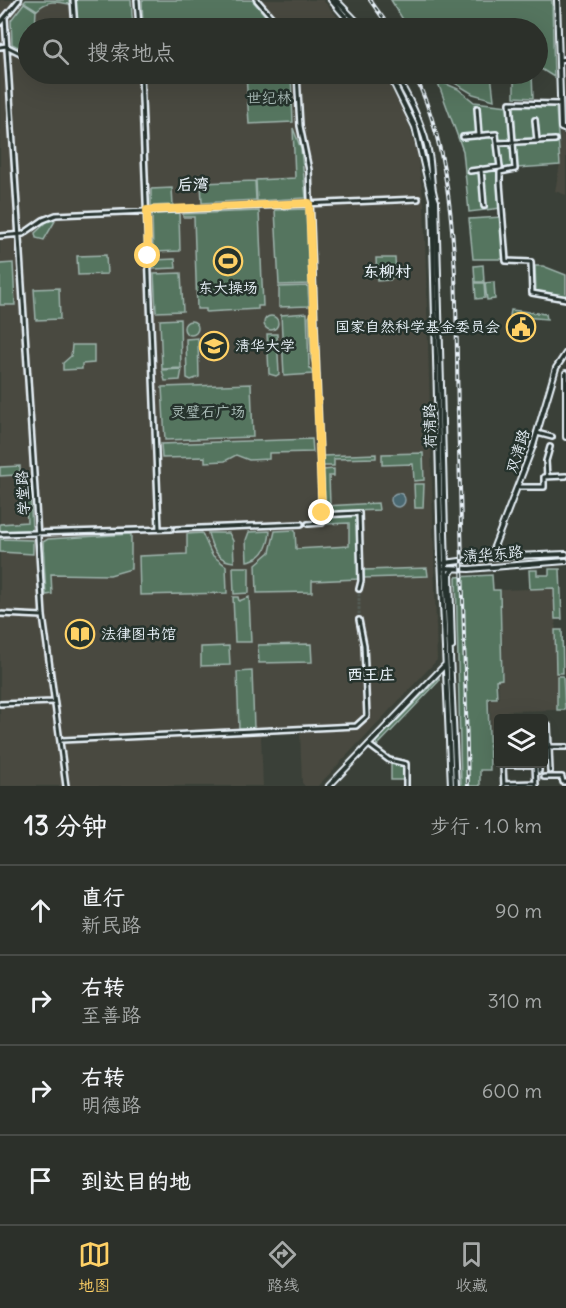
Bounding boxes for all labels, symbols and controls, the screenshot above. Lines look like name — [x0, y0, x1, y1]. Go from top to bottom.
search box — [18, 18, 548, 84]
icon: search — [39, 35, 72, 68]
text: 搜索地点 — [87, 38, 175, 66]
park label: 世纪林 — [246, 88, 292, 107]
district label: 后湾 — [177, 174, 209, 194]
route start — [134, 242, 160, 268]
sports icon: 东大操场 — [212, 245, 244, 277]
district label: 东柳村 — [363, 261, 411, 281]
place label: 东大操场 — [198, 278, 258, 297]
public building icon: 国家自然科学基金委员会 — [505, 311, 537, 343]
place label: 国家自然科学基金委员会 — [335, 317, 500, 336]
school or university icon: 清华大学 — [198, 330, 230, 362]
place label: 清华大学 — [235, 336, 295, 355]
park label: 灵璧石广场 — [170, 402, 246, 421]
street label: 荷清路 — [419, 403, 440, 449]
street label: 双清路 — [502, 427, 534, 475]
street label: 学堂路 — [12, 470, 33, 516]
route end — [308, 499, 334, 525]
street label: 清华东路 — [462, 541, 524, 566]
library icon: 法律图书馆 — [64, 618, 96, 650]
place label: 法律图书馆 — [101, 624, 176, 643]
district label: 西王庄 — [347, 664, 395, 684]
map controls — [494, 714, 548, 768]
button: layers — [494, 714, 548, 768]
text: 13 分钟 — [24, 809, 107, 842]
text: 步行 · 1.0 km — [430, 813, 542, 838]
text: 直行 — [81, 883, 125, 911]
icon: ahead — [24, 894, 57, 927]
text: 90 m — [495, 898, 542, 923]
text: 新民路 — [81, 912, 141, 937]
text: 右转 — [81, 973, 125, 1001]
icon: right — [24, 984, 57, 1017]
text: 310 m — [487, 988, 542, 1013]
text: 至善路 — [81, 1002, 141, 1027]
text: 右转 — [81, 1063, 125, 1091]
icon: right — [24, 1074, 57, 1107]
text: 600 m — [482, 1078, 542, 1103]
text: 明德路 — [81, 1092, 141, 1117]
icon: arrive — [24, 1164, 57, 1197]
text: 到达目的地 — [81, 1167, 191, 1195]
tab: 地图 — [78, 1238, 111, 1296]
tab: 路线 — [266, 1238, 299, 1296]
tab: 收藏 — [455, 1238, 488, 1296]

